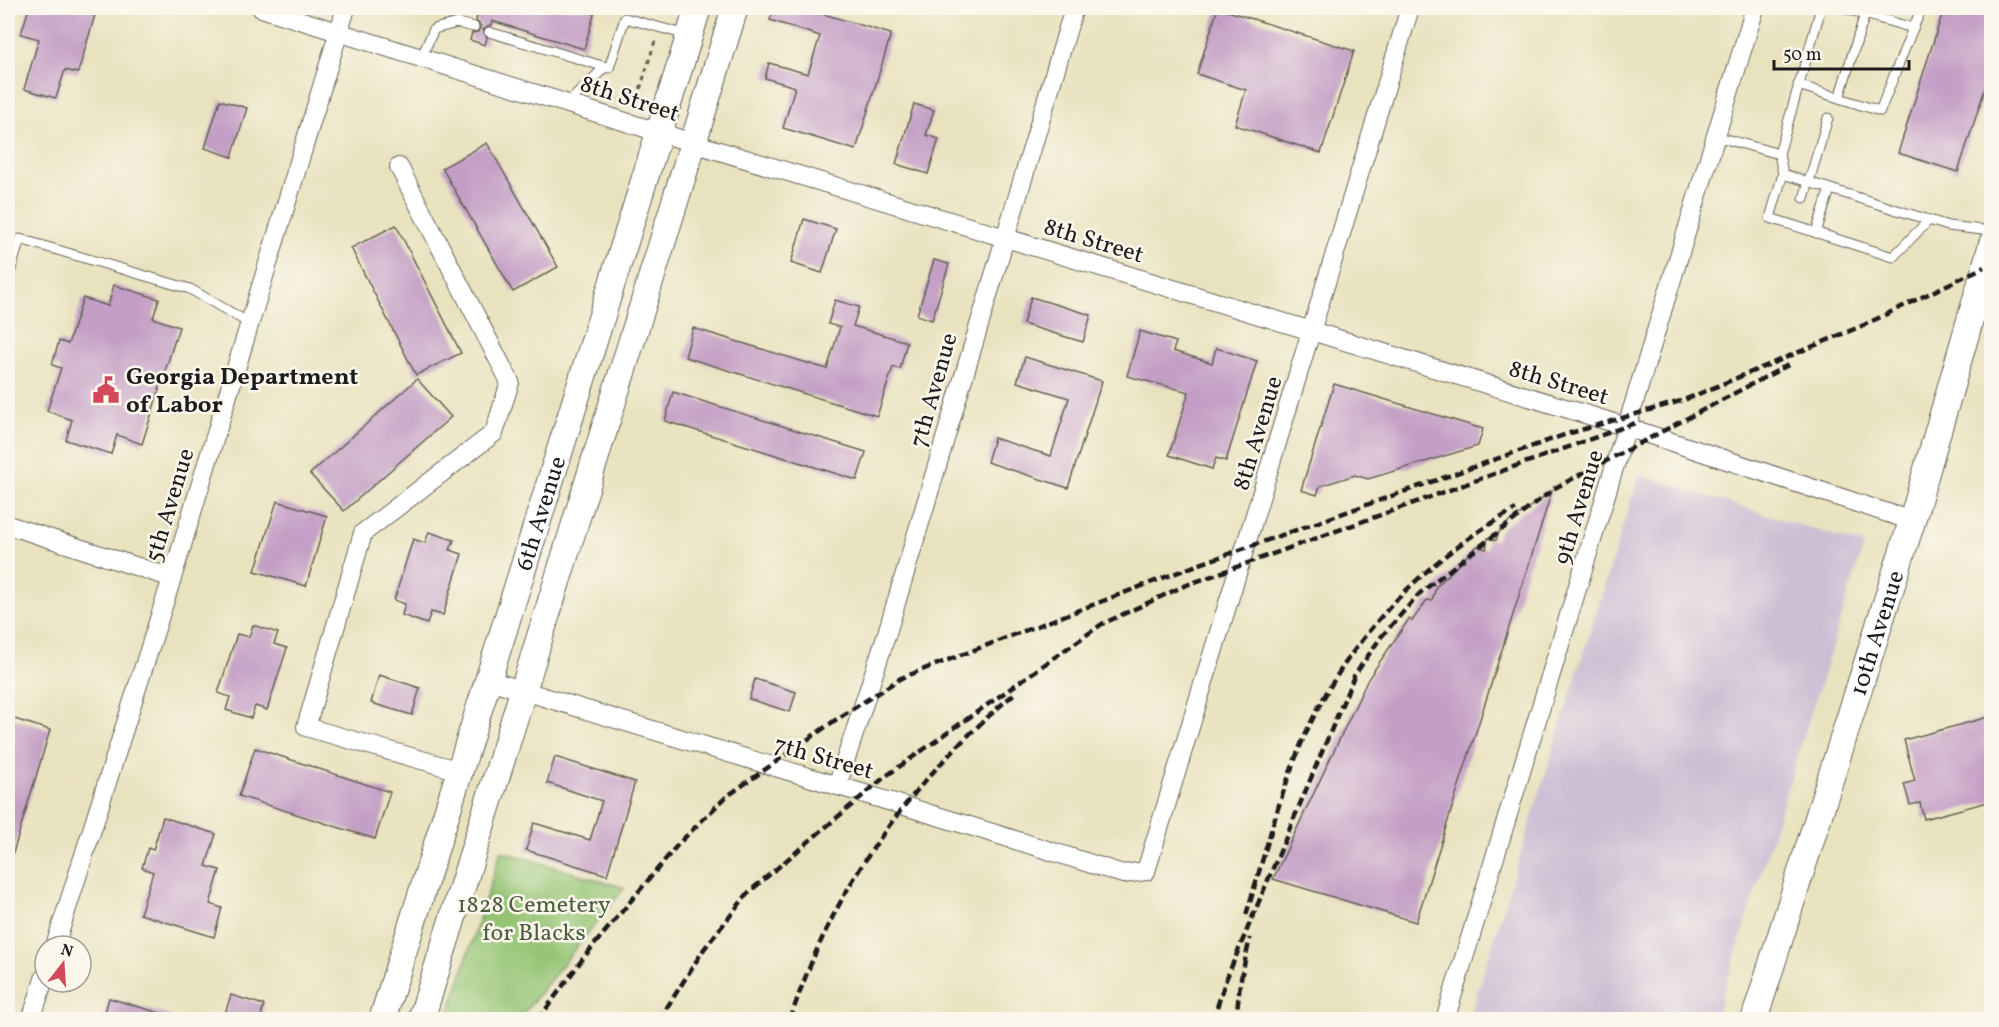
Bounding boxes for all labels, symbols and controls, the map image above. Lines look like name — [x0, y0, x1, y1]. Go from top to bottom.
scale bar — [1774, 33, 1909, 71]
text: 50 m — [1783, 43, 1822, 68]
street label: 8th Street — [575, 68, 683, 132]
street label: 8th Street — [1039, 211, 1147, 273]
street label: 7th Avenue — [902, 329, 967, 452]
street label: 8th Street — [1504, 353, 1612, 415]
place label: Georgia Department of Labor — [126, 361, 358, 423]
street label: 8th Avenue — [1225, 372, 1292, 495]
public building icon: Georgia Department of Labor — [91, 375, 121, 405]
street label: 5th Avenue — [137, 444, 204, 567]
street label: 9th Avenue — [1546, 446, 1613, 569]
street label: 6th Avenue — [508, 452, 576, 575]
street label: 10th Avenue — [1843, 567, 1914, 701]
street label: 7th Street — [770, 729, 877, 789]
park label: 1828 Cemetery for Blacks — [457, 889, 611, 951]
north arrow — [33, 934, 93, 994]
text: N — [58, 939, 76, 964]

